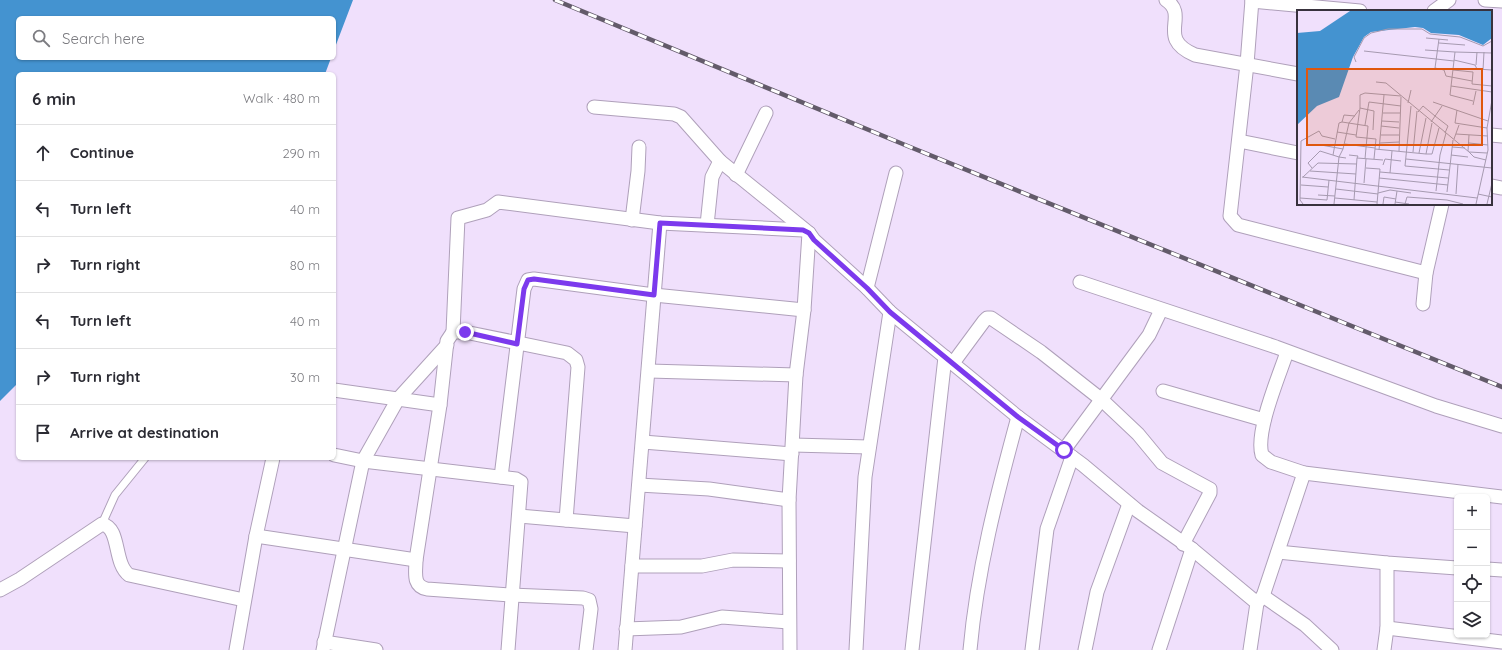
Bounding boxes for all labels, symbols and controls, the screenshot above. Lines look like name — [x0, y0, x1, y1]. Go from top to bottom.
inset map — [1297, 10, 1492, 205]
search box — [16, 16, 336, 60]
icon: search — [30, 27, 52, 49]
text: Search here — [62, 29, 145, 48]
text: 6 min — [32, 88, 76, 109]
text: Walk · 480 m — [243, 90, 320, 106]
icon: ahead — [32, 142, 54, 164]
text: Continue — [70, 143, 134, 162]
text: 290 m — [282, 145, 320, 161]
icon: left — [32, 198, 54, 220]
text: Turn left — [70, 199, 132, 218]
text: 40 m — [290, 201, 320, 217]
icon: right — [32, 254, 54, 276]
text: Turn right — [70, 255, 141, 274]
text: 80 m — [290, 257, 320, 273]
icon: left — [32, 310, 54, 332]
text: Turn left — [70, 311, 132, 330]
text: 40 m — [290, 313, 320, 329]
route end — [456, 323, 474, 341]
icon: right — [32, 366, 54, 388]
text: Turn right — [70, 367, 141, 386]
text: 30 m — [290, 369, 320, 385]
icon: arrive — [32, 422, 54, 444]
text: Arrive at destination — [70, 423, 219, 442]
route start — [1055, 441, 1073, 459]
map controls — [1454, 494, 1490, 638]
button: + — [1454, 494, 1490, 530]
button: − — [1454, 530, 1490, 566]
button: locate — [1454, 566, 1490, 602]
button: layers — [1454, 602, 1490, 638]

